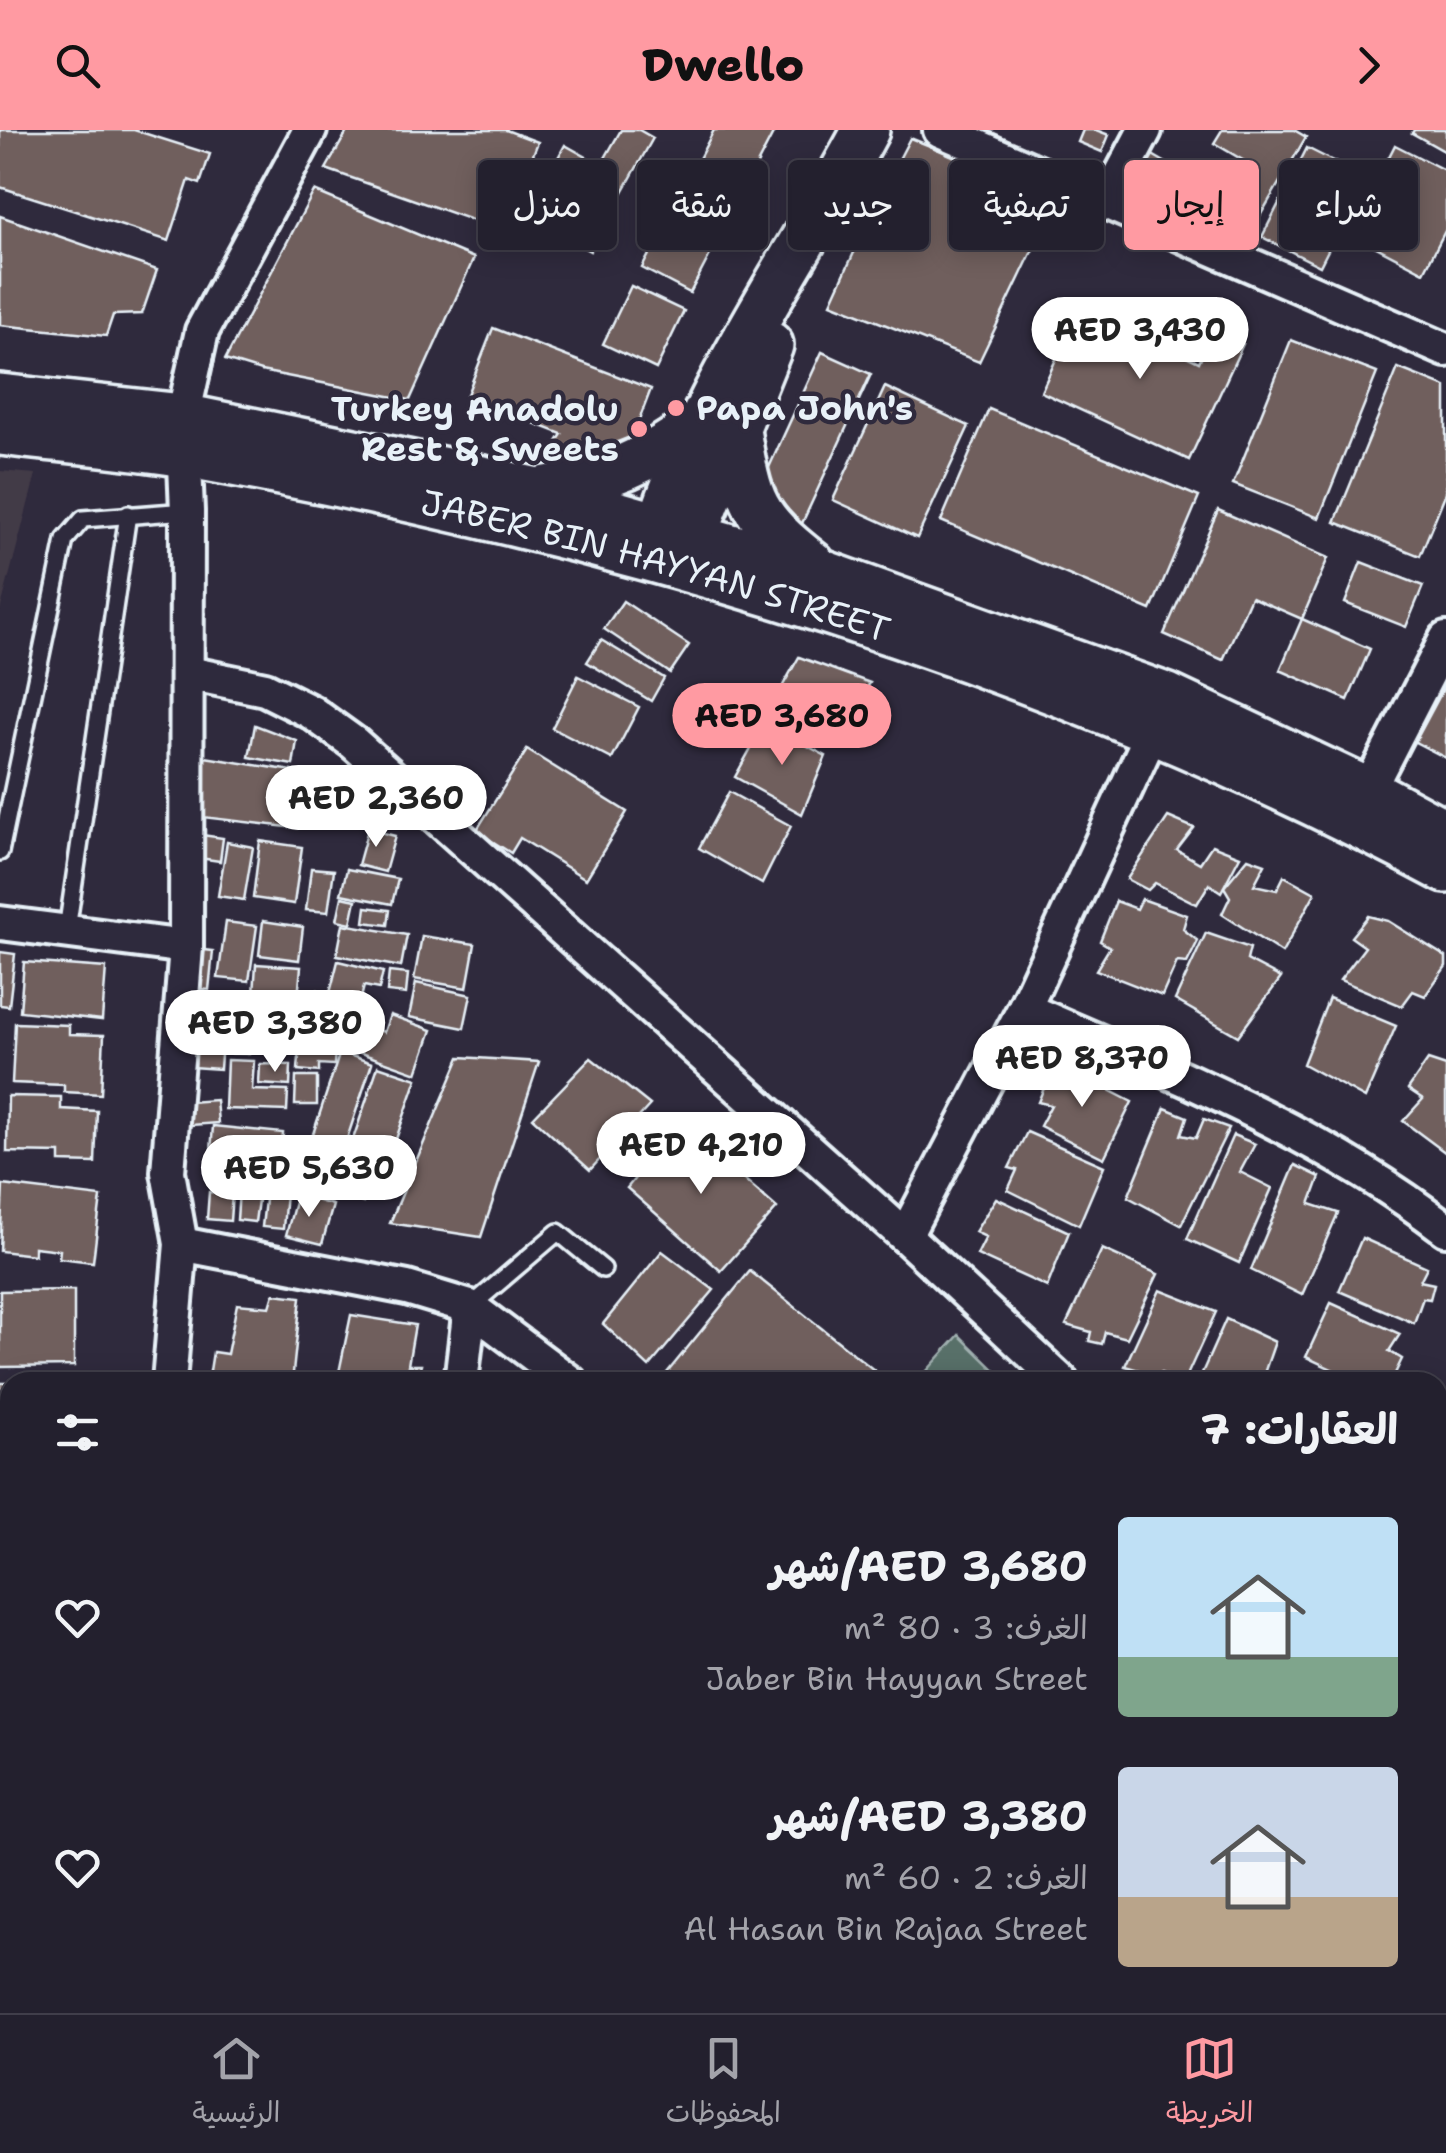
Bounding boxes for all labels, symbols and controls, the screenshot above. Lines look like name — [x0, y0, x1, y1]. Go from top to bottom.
text: Dwello — [642, 35, 804, 95]
icon: search — [50, 38, 105, 93]
icon: forward — [1341, 38, 1396, 93]
chip: منزل — [478, 160, 617, 250]
chip: شقة — [637, 160, 768, 250]
chip: جديد — [788, 160, 929, 250]
chip: تصفية — [949, 160, 1104, 250]
chip: إيجار — [1124, 160, 1259, 250]
chip: شراء — [1279, 160, 1418, 250]
pin: AED 3,430 — [1026, 297, 1254, 382]
text: AED 3,430 — [1054, 308, 1226, 351]
place label: Papa John's — [696, 384, 913, 431]
place label: Turkey Anadolu Rest & Sweets — [331, 385, 619, 472]
marker: Papa John's — [665, 397, 687, 419]
marker: Turkey Anadolu Rest & Sweets — [628, 418, 650, 440]
street label: JABER BIN HAYYAN STREET — [416, 478, 896, 653]
pin: AED 3,680 — [668, 683, 896, 768]
text: AED 3,680 — [694, 694, 870, 737]
pin: AED 2,360 — [262, 765, 490, 850]
text: AED 2,360 — [288, 776, 464, 819]
pin: AED 3,380 — [161, 990, 389, 1075]
text: AED 3,380 — [187, 1001, 363, 1044]
pin: AED 8,370 — [968, 1025, 1196, 1110]
text: AED 8,370 — [995, 1036, 1169, 1079]
pin: AED 4,210 — [587, 1112, 815, 1197]
text: AED 4,210 — [618, 1123, 784, 1166]
pin: AED 5,630 — [195, 1135, 423, 1220]
text: AED 5,630 — [223, 1146, 395, 1189]
text: العقارات: 7 — [1200, 1401, 1398, 1457]
icon: filters — [50, 1405, 105, 1460]
text: AED 3,680/شهر — [770, 1538, 1088, 1594]
icon: home — [1198, 1557, 1318, 1677]
icon: heart — [50, 1590, 105, 1645]
text: الغرف: 3 · 80 m² — [844, 1606, 1088, 1649]
text: Jaber Bin Hayyan Street — [706, 1657, 1088, 1700]
text: AED 3,380/شهر — [770, 1788, 1088, 1844]
icon: home — [1198, 1807, 1318, 1927]
icon: heart — [50, 1840, 105, 1895]
text: الغرف: 2 · 60 m² — [844, 1856, 1088, 1899]
text: Al Hasan Bin Rajaa Street — [683, 1907, 1088, 1950]
tab: الرئيسية — [193, 2031, 281, 2137]
tab: المحفوظات — [666, 2031, 781, 2137]
tab: الخريطة — [1166, 2031, 1253, 2137]

